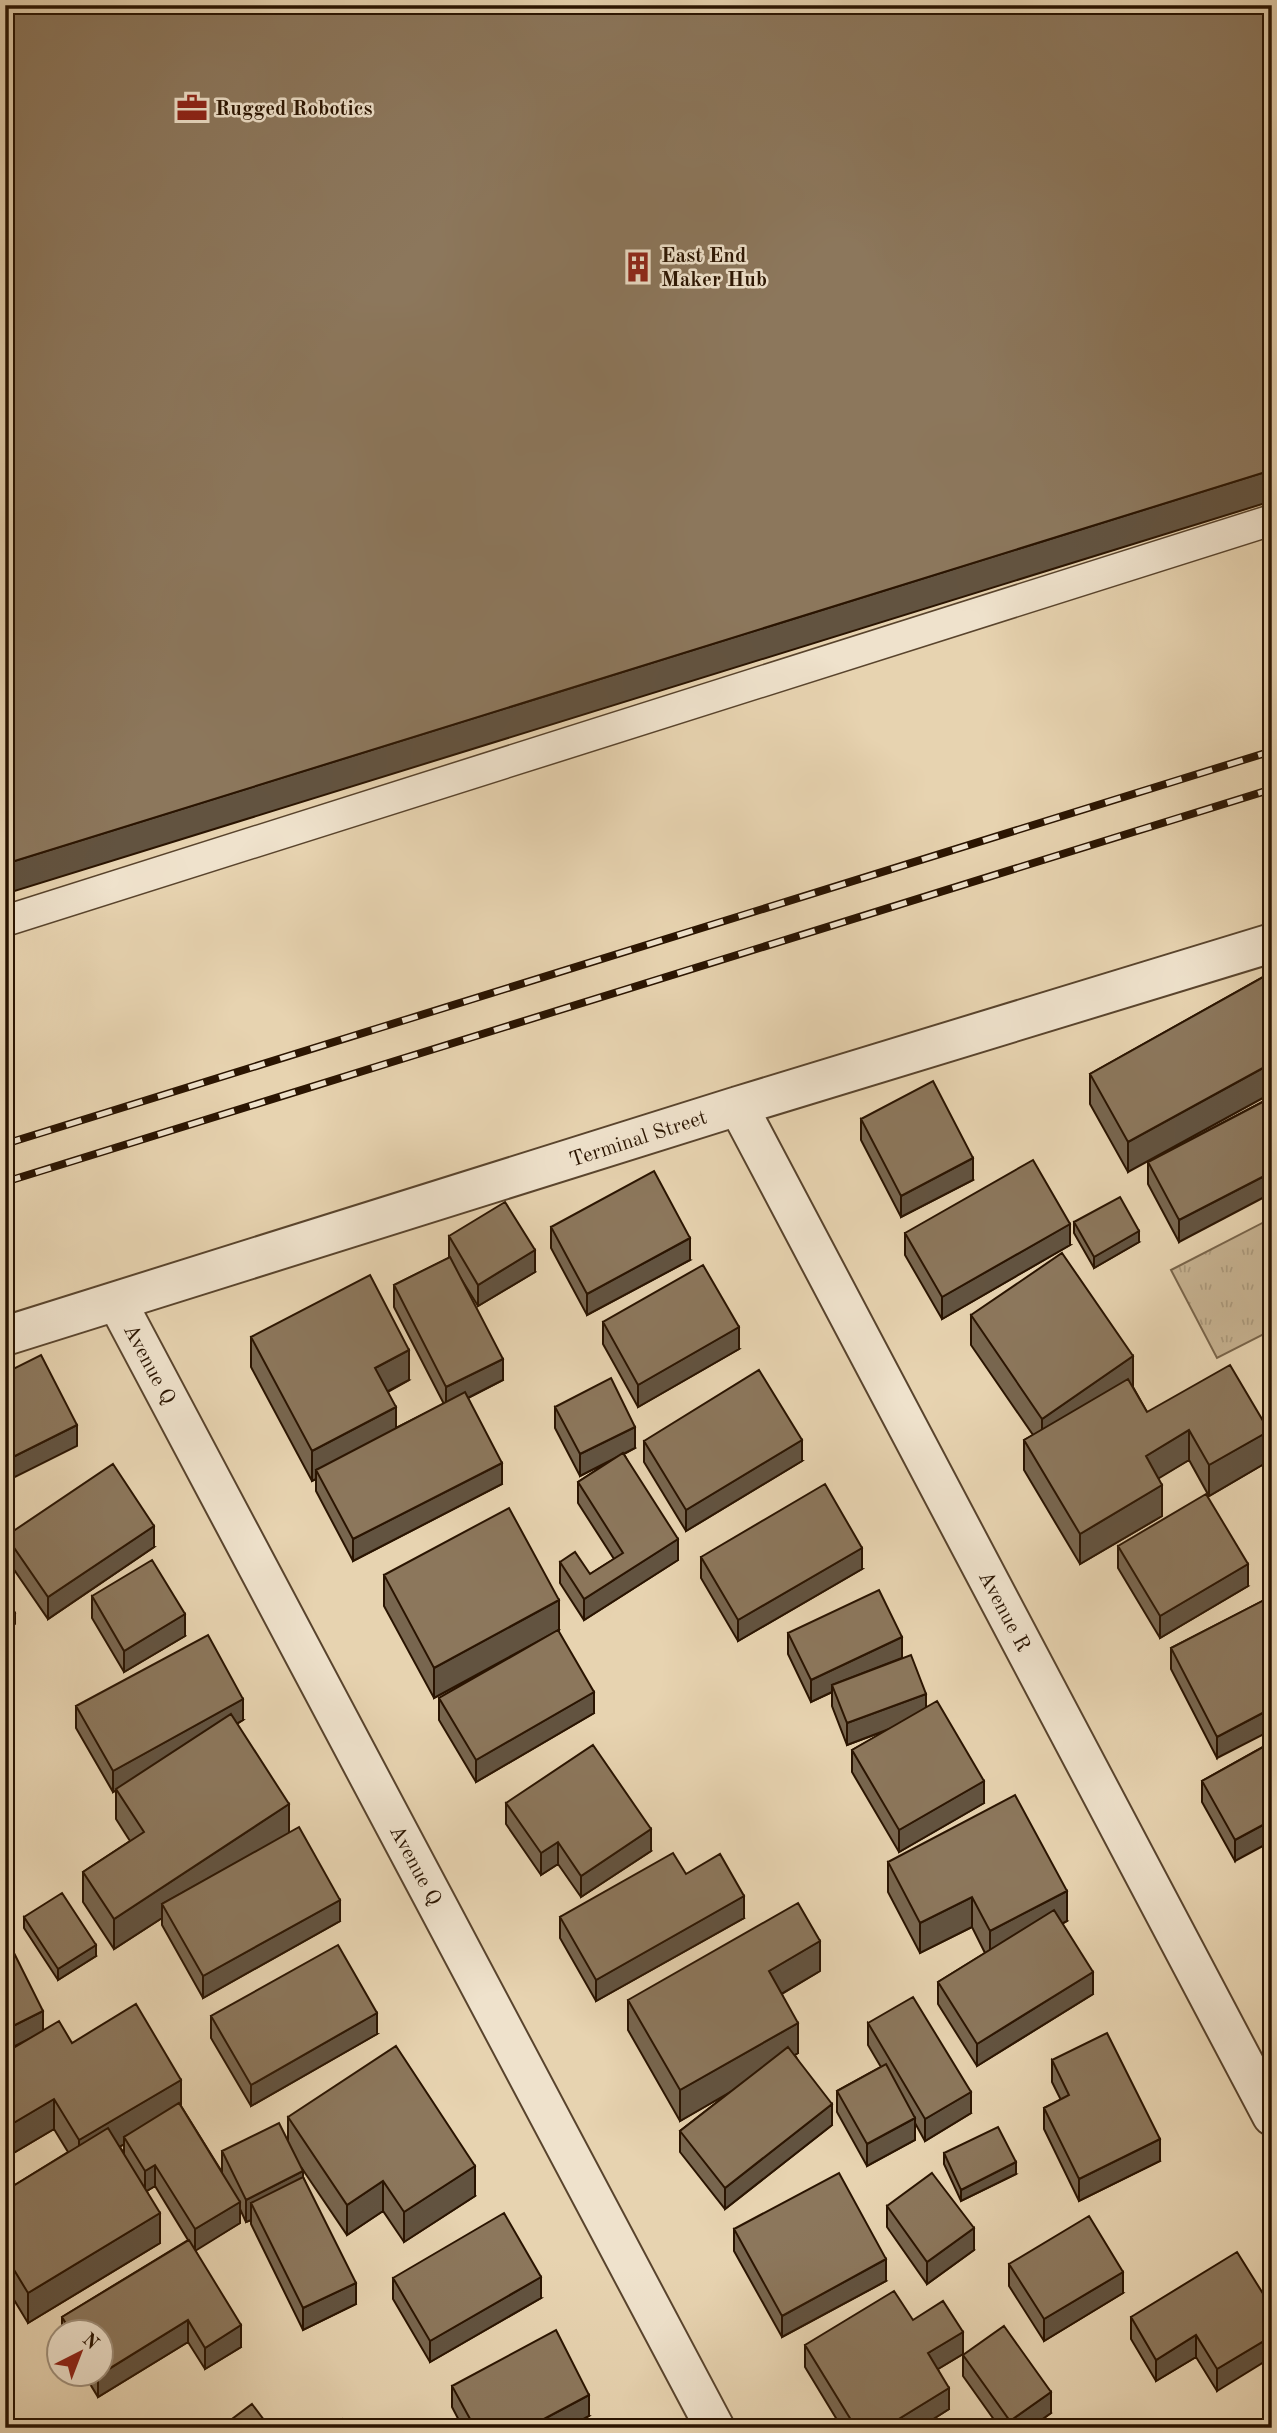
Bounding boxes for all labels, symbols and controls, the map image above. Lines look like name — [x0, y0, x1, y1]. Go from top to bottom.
office icon: Rugged Robotics — [175, 91, 209, 125]
place label: Rugged Robotics — [215, 99, 373, 120]
place label: East End Maker Hub — [661, 246, 767, 291]
building icon: East End Maker Hub — [621, 250, 655, 284]
street label: Terminal Street — [567, 1107, 710, 1172]
street label: Avenue Q — [119, 1321, 178, 1408]
street label: Avenue R — [974, 1568, 1034, 1655]
street label: Avenue Q — [385, 1822, 444, 1909]
north arrow — [46, 2318, 116, 2388]
text: N — [78, 2330, 102, 2354]

